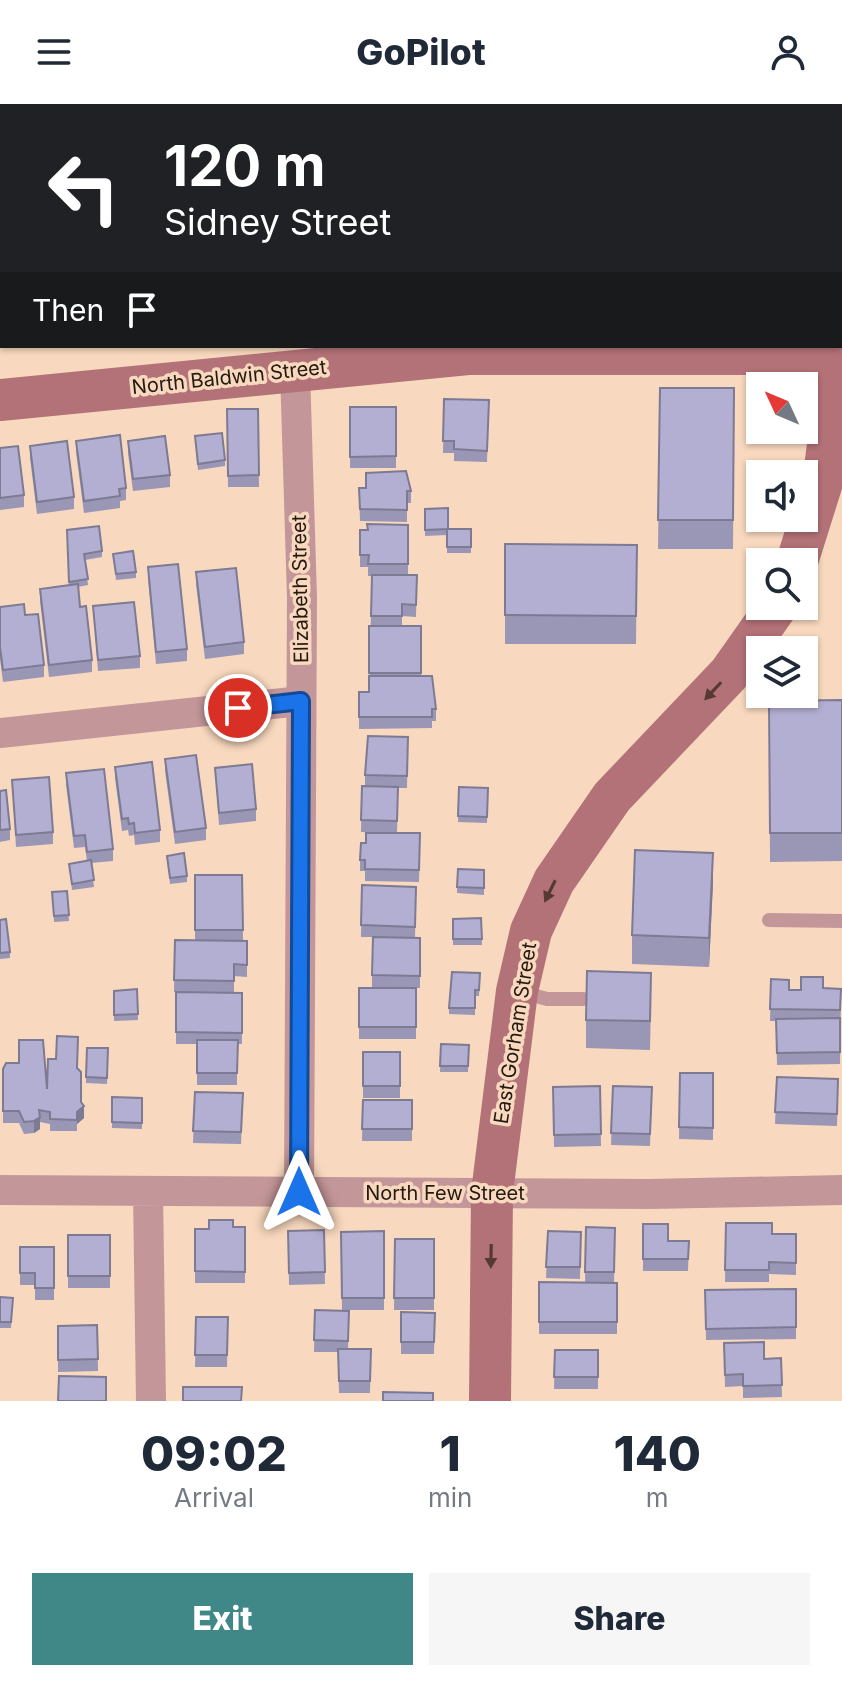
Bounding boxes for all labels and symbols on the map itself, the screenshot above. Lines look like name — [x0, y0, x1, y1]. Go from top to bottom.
street label: North Baldwin Street — [131, 355, 328, 399]
north arrow — [746, 372, 818, 444]
street label: Elizabeth Street — [287, 514, 313, 663]
pin — [204, 674, 272, 742]
one-way arrow — [705, 681, 723, 700]
one-way arrow — [543, 880, 556, 903]
street label: East Gorham Street — [489, 940, 541, 1125]
position arrow — [257, 1150, 341, 1234]
street label: North Few Street — [365, 1181, 525, 1205]
one-way arrow — [485, 1244, 497, 1269]

